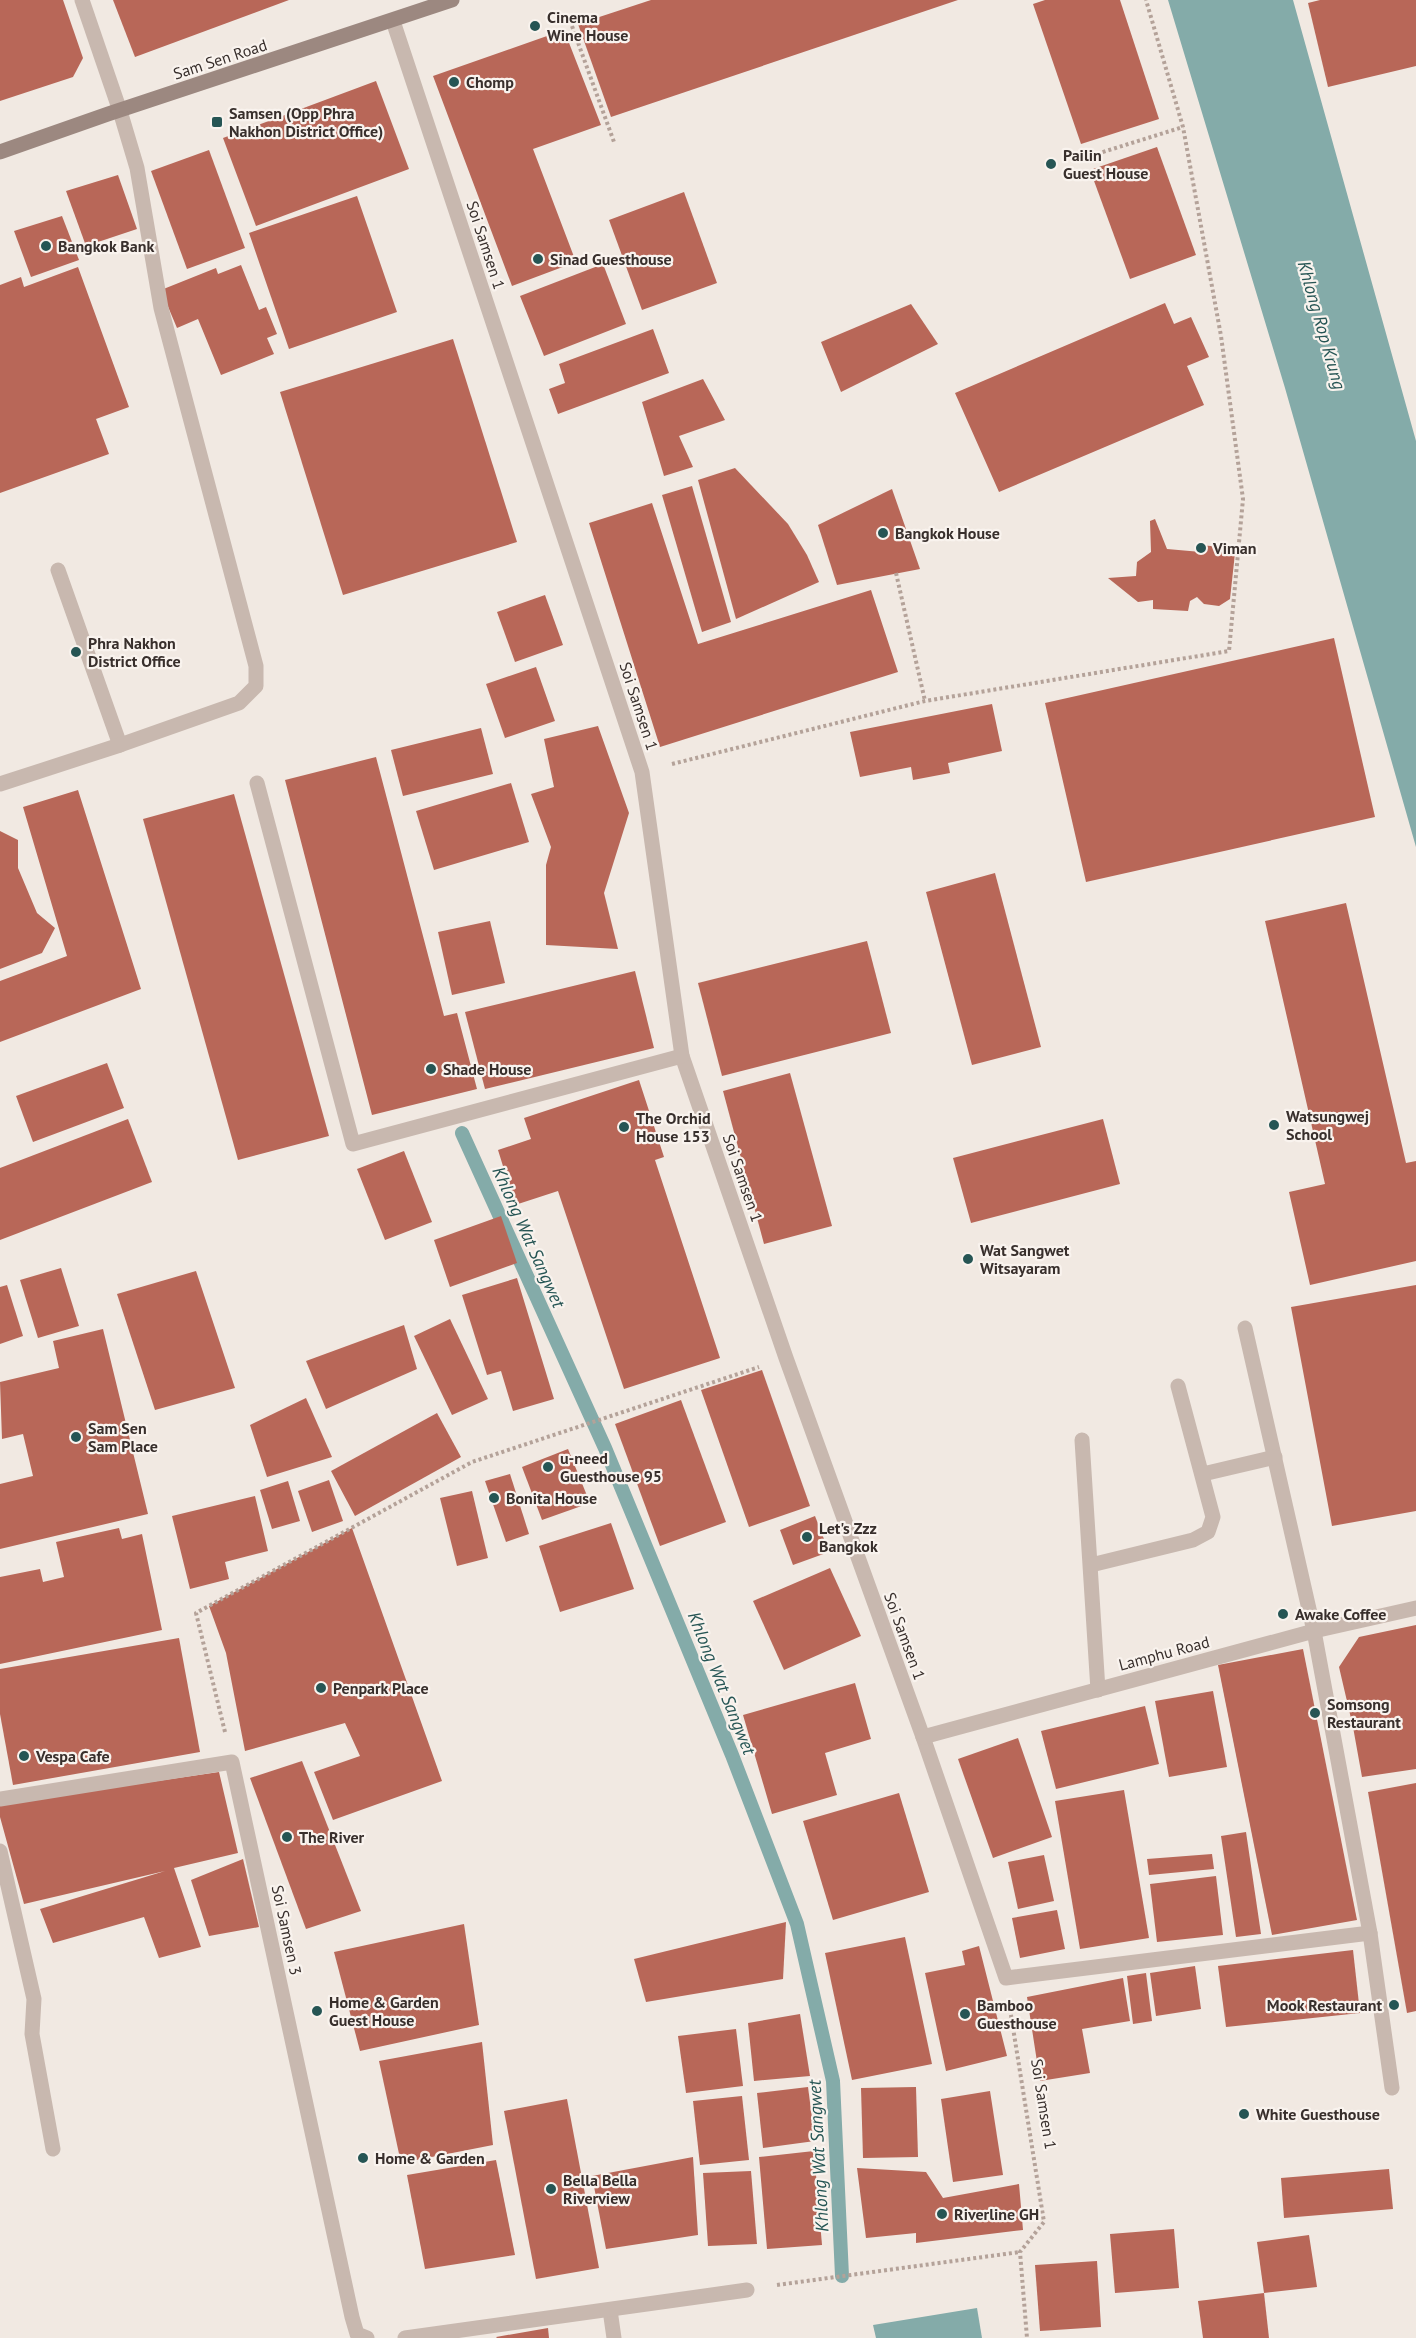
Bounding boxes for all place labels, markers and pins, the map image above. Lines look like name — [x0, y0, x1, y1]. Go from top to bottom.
place label: Cinema Wine House — [547, 7, 629, 45]
marker: Cinema Wine House — [528, 19, 542, 33]
place label: Chomp — [466, 72, 514, 92]
marker: Chomp — [447, 75, 461, 89]
place label: Samsen (Opp Phra Nakhon District Office) — [229, 103, 383, 141]
marker: Samsen (Opp Phra Nakhon District Office) — [210, 115, 224, 129]
place label: Pailin Guest House — [1063, 145, 1148, 183]
marker: Pailin Guest House — [1044, 157, 1058, 171]
place label: Bangkok Bank — [58, 236, 154, 256]
marker: Bangkok Bank — [39, 239, 53, 253]
place label: Sinad Guesthouse — [550, 249, 672, 269]
marker: Sinad Guesthouse — [531, 252, 545, 266]
place label: Bangkok House — [895, 523, 1000, 543]
marker: Bangkok House — [876, 526, 890, 540]
place label: Viman — [1212, 538, 1256, 558]
marker: Viman — [1194, 541, 1208, 555]
place label: Phra Nakhon District Office — [88, 633, 181, 671]
marker: Phra Nakhon District Office — [69, 645, 83, 659]
place label: Shade House — [443, 1059, 531, 1079]
marker: Shade House — [424, 1062, 438, 1076]
place label: Watsungwej School — [1286, 1106, 1369, 1144]
place label: The Orchid House 153 — [636, 1108, 711, 1146]
marker: Watsungwej School — [1267, 1118, 1281, 1132]
marker: The Orchid House 153 — [617, 1120, 631, 1134]
place label: Wat Sangwet Witsayaram — [980, 1240, 1070, 1278]
marker: Wat Sangwet Witsayaram — [961, 1252, 975, 1266]
place label: Sam Sen Sam Place — [88, 1418, 158, 1456]
marker: Sam Sen Sam Place — [69, 1430, 83, 1444]
place label: u-need Guesthouse 95 — [560, 1448, 662, 1486]
marker: u-need Guesthouse 95 — [541, 1460, 555, 1474]
place label: Bonita House — [506, 1488, 597, 1508]
marker: Bonita House — [487, 1491, 501, 1505]
place label: Let's Zzz Bangkok — [819, 1518, 878, 1556]
marker: Let's Zzz Bangkok — [800, 1530, 814, 1544]
place label: Awake Coffee — [1295, 1604, 1386, 1624]
marker: Awake Coffee — [1276, 1607, 1290, 1621]
place label: Penpark Place — [333, 1678, 429, 1698]
marker: Penpark Place — [314, 1681, 328, 1695]
place label: Somsong Restaurant — [1327, 1694, 1401, 1732]
marker: Somsong Restaurant — [1308, 1706, 1322, 1720]
place label: Vespa Cafe — [35, 1746, 110, 1766]
marker: Vespa Cafe — [17, 1749, 31, 1763]
place label: The River — [299, 1827, 365, 1847]
marker: The River — [280, 1830, 294, 1844]
place label: Home & Garden Guest House — [329, 1992, 439, 2030]
place label: Bamboo Guesthouse — [977, 1995, 1057, 2033]
place label: Mook Restaurant — [1267, 1995, 1382, 2015]
marker: Mook Restaurant — [1387, 1998, 1401, 2012]
marker: Home & Garden Guest House — [310, 2004, 324, 2018]
marker: Bamboo Guesthouse — [958, 2007, 972, 2021]
place label: White Guesthouse — [1256, 2104, 1380, 2124]
marker: White Guesthouse — [1237, 2107, 1251, 2121]
place label: Home & Garden — [375, 2148, 485, 2168]
marker: Home & Garden — [356, 2151, 370, 2165]
place label: Bella Bella Riverview — [563, 2170, 637, 2208]
marker: Bella Bella Riverview — [544, 2182, 558, 2196]
place label: Riverline GH — [954, 2204, 1039, 2224]
marker: Riverline GH — [935, 2207, 949, 2221]

